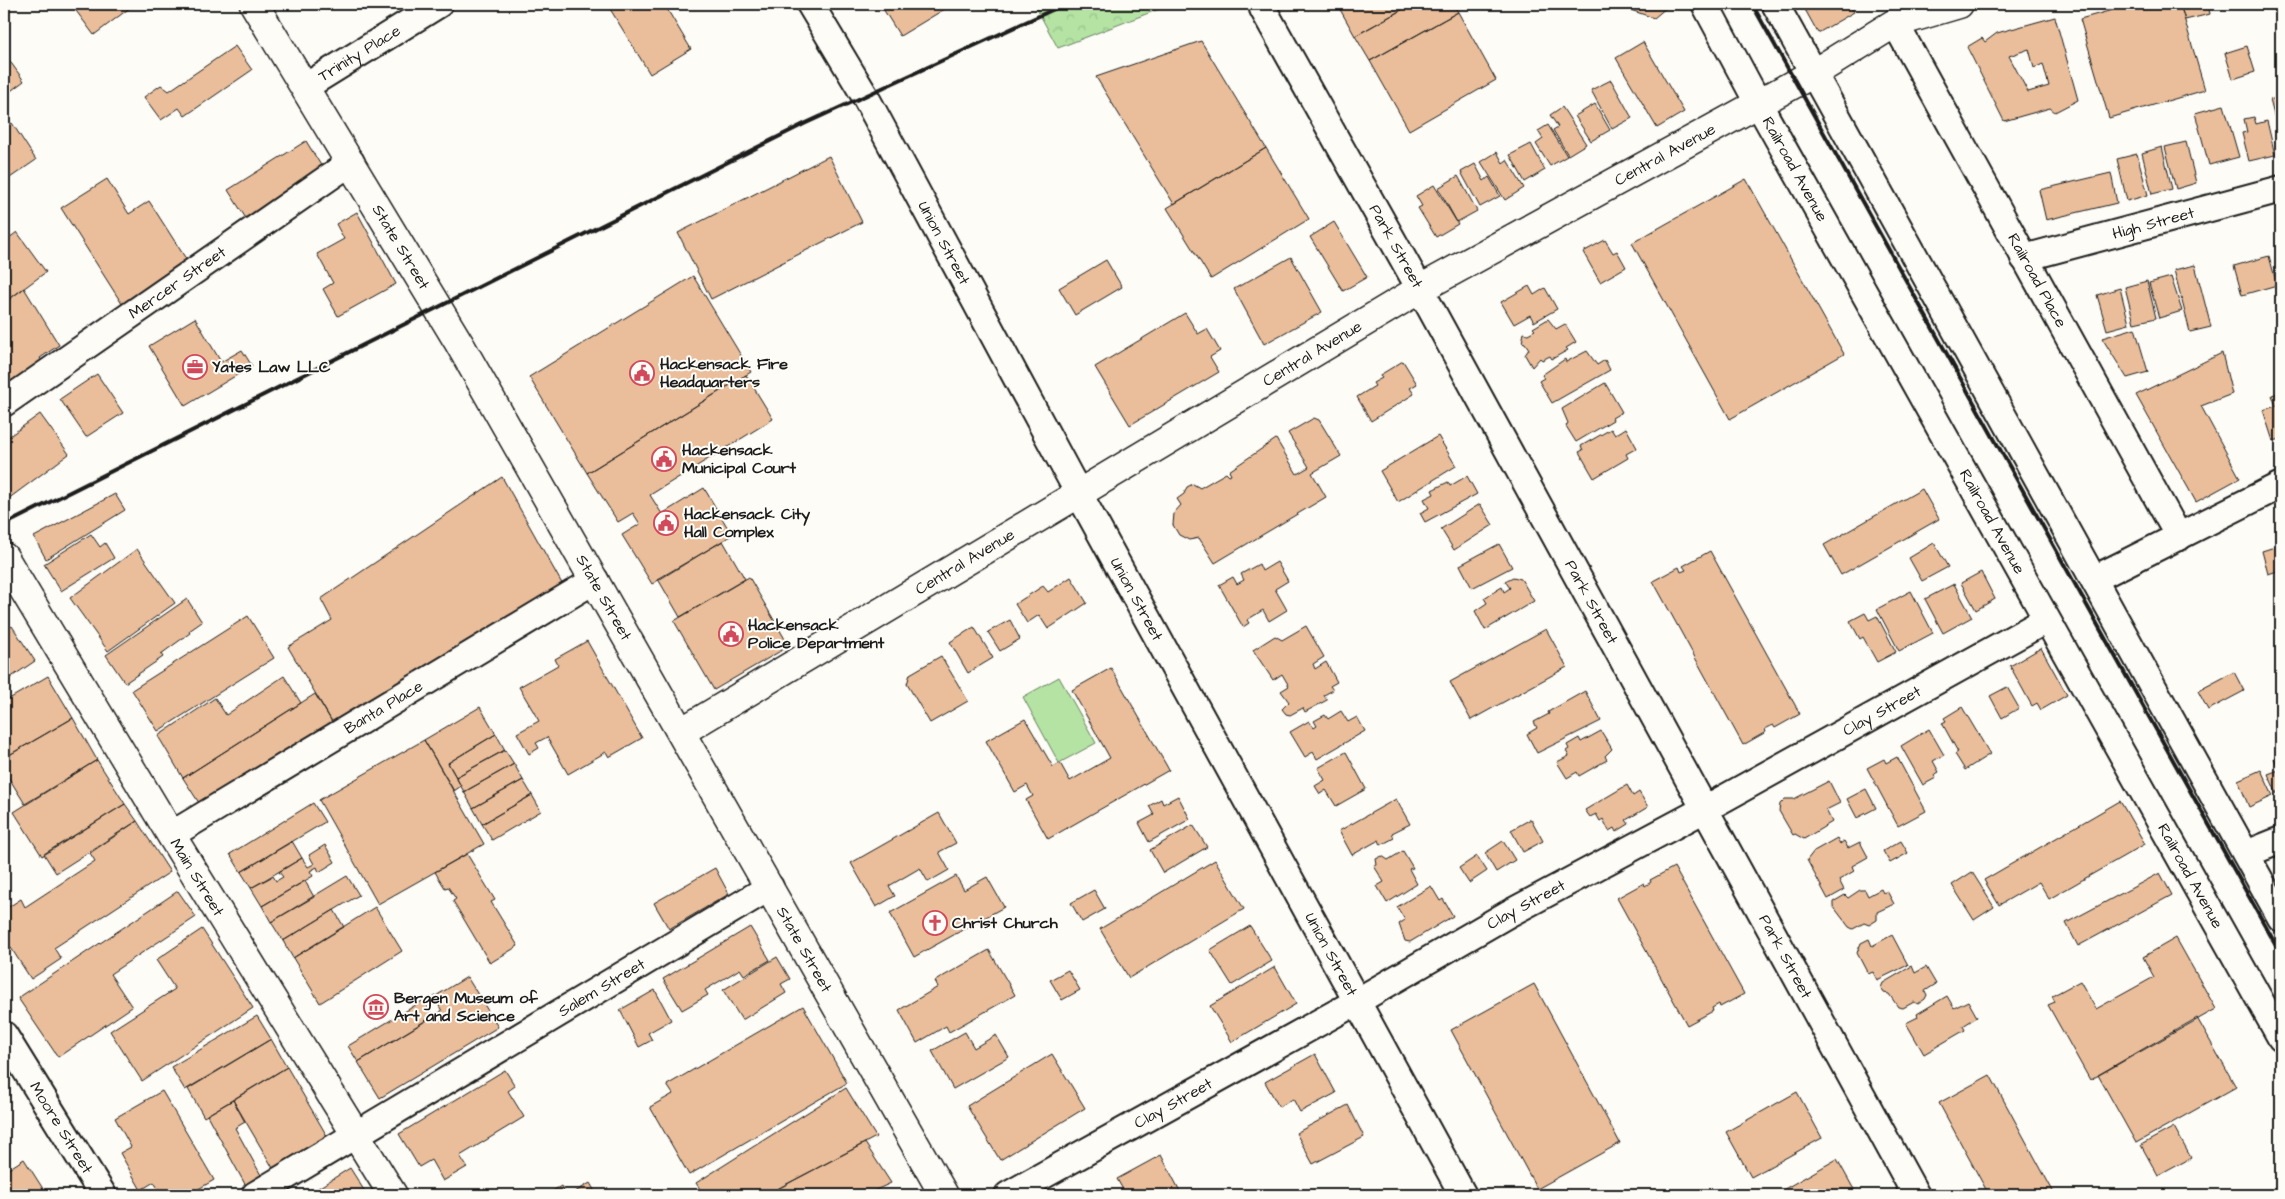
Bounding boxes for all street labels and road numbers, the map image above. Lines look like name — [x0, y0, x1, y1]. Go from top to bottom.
street label: Trinity Place — [314, 19, 405, 87]
street label: Railroad Avenue — [1757, 113, 1833, 226]
street label: Central Avenue — [1610, 118, 1720, 191]
street label: Union Street — [912, 197, 976, 289]
street label: State Street — [367, 200, 435, 294]
street label: Park Street — [1364, 200, 1429, 293]
street label: High Street — [2110, 202, 2197, 245]
street label: Railroad Place — [2002, 229, 2072, 332]
street label: Mercer Street — [124, 241, 231, 324]
street label: Central Avenue — [1258, 315, 1366, 392]
street label: Railroad Avenue — [1954, 465, 2031, 578]
street label: Central Avenue — [911, 523, 1019, 600]
street label: State Street — [571, 550, 637, 645]
street label: Union Street — [1105, 553, 1169, 645]
street label: Park Street — [1560, 556, 1624, 649]
street label: Banta Place — [340, 675, 427, 739]
street label: Clay Street — [1839, 680, 1925, 742]
street label: Railroad Avenue — [2152, 820, 2229, 933]
street label: Main Street — [165, 834, 230, 921]
street label: Clay Street — [1483, 874, 1570, 935]
street label: State Street — [771, 902, 838, 997]
street label: Union Street — [1299, 909, 1363, 1001]
street label: Park Street — [1754, 911, 1818, 1003]
street label: Salem Street — [554, 953, 650, 1022]
street label: Clay Street — [1130, 1072, 1217, 1134]
street label: Moore Street — [25, 1077, 98, 1178]

